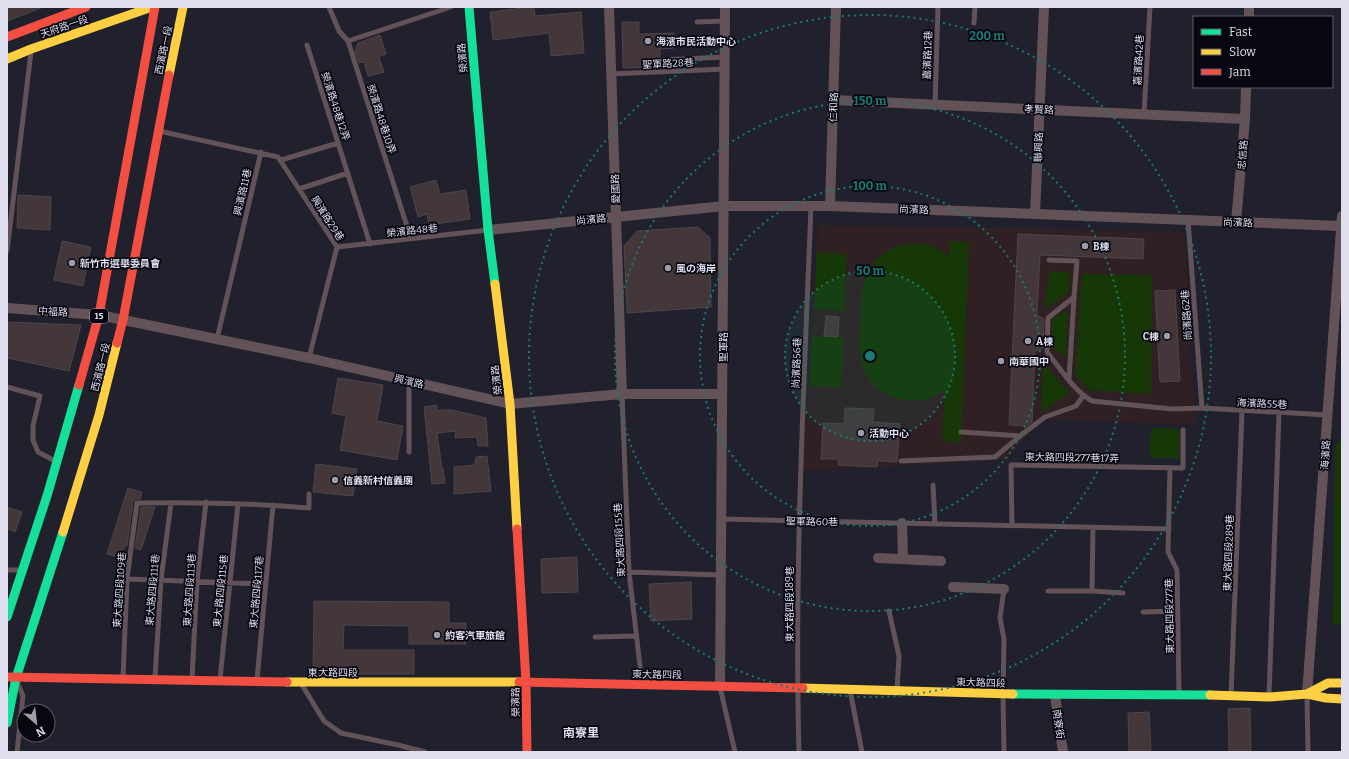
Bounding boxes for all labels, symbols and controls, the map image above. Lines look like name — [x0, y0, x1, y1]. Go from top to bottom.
street label: 天府路一段 — [39, 13, 90, 41]
legend — [1193, 16, 1333, 88]
street label: 西濱路一段 — [153, 25, 175, 76]
text: Fast — [1229, 25, 1253, 39]
text: 200 m — [969, 29, 1005, 43]
street label: 嘉濱路12巷 — [921, 30, 935, 80]
street label: 嘉濱路42巷 — [1132, 34, 1146, 86]
marker: 海濱市民活動中心 — [643, 36, 653, 46]
place label: 海濱市民活動中心 — [656, 36, 736, 48]
street label: 榮濱路 — [456, 42, 470, 73]
text: Slow — [1229, 45, 1256, 59]
street label: 聖軍路28巷 — [642, 57, 694, 71]
text: Jam — [1228, 65, 1251, 79]
street label: 榮濱路48巷12弄 — [318, 71, 352, 142]
street label: 榮濱路48巷10弄 — [364, 83, 398, 156]
street label: 仁和路 — [827, 92, 841, 122]
text: 150 m — [854, 94, 887, 108]
street label: 孝賢路 — [1024, 103, 1054, 117]
street label: 聯興路 — [1032, 132, 1046, 162]
street label: 忠信路 — [1236, 140, 1250, 171]
street label: 興濱路11巷 — [232, 167, 254, 217]
street label: 愛國路 — [609, 174, 623, 204]
text: 100 m — [853, 179, 888, 193]
street label: 興濱路29巷 — [308, 194, 346, 243]
street label: 尚濱路 — [899, 203, 929, 217]
street label: 尚濱路 — [576, 212, 607, 228]
street label: 尚濱路 — [1223, 216, 1253, 230]
street label: 榮濱路48巷 — [386, 222, 439, 240]
marker: B棟 — [1080, 241, 1090, 251]
place label: B棟 — [1093, 241, 1109, 253]
marker: 新竹市選舉委員會 — [67, 258, 77, 268]
place label: 新竹市選舉委員會 — [80, 258, 161, 270]
marker: 風の海岸 — [663, 263, 673, 273]
place label: 風の海岸 — [676, 263, 716, 275]
text: 50 m — [856, 264, 884, 278]
street label: 尚濱路62巷 — [1179, 289, 1195, 341]
street label: 中福路 — [38, 305, 68, 319]
road number: 15 — [90, 309, 108, 323]
place label: C棟 — [1143, 331, 1159, 343]
marker: C棟 — [1162, 331, 1172, 341]
street label: 聖軍路 — [718, 332, 730, 362]
marker: A棟 — [1023, 336, 1033, 346]
place label: A棟 — [1036, 336, 1053, 348]
street label: 尚濱路56巷 — [790, 337, 804, 389]
street label: 西濱路一段 — [89, 342, 113, 393]
centre of rings — [863, 349, 877, 363]
marker: 南華國中 — [996, 356, 1006, 366]
place label: 南華國中 — [1009, 356, 1049, 368]
street label: 榮濱路 — [489, 364, 505, 395]
street label: 興濱路 — [393, 373, 425, 391]
street label: 海濱路55巷 — [1236, 397, 1288, 411]
marker: 活動中心 — [856, 428, 866, 438]
place label: 活動中心 — [869, 428, 909, 440]
street label: 海濱路 — [1319, 440, 1333, 470]
street label: 東大路四段277巷17弄 — [1025, 451, 1119, 465]
marker: 信義新村信義廟 — [330, 475, 340, 485]
place label: 信義新村信義廟 — [343, 475, 413, 487]
street label: 東大路四段155巷 — [612, 502, 628, 578]
street label: 東大路四段289巷 — [1222, 514, 1236, 592]
street label: 聖軍路60巷 — [786, 516, 838, 528]
street label: 東大路四段109巷 — [111, 552, 129, 629]
street label: 東大路四段113巷 — [181, 553, 199, 627]
street label: 東大路四段111巷 — [144, 554, 162, 627]
street label: 東大路四段115巷 — [211, 554, 231, 628]
street label: 東大路四段117巷 — [248, 555, 266, 629]
street label: 東大路四段189巷 — [784, 566, 796, 642]
street label: 東大路四段277巷 — [1163, 578, 1177, 654]
marker: 約客汽車旅館 — [432, 630, 442, 640]
place label: 約客汽車旅館 — [445, 630, 505, 642]
street label: 東大路四段 — [308, 667, 358, 679]
street label: 東大路四段 — [632, 669, 682, 681]
street label: 東大路四段 — [956, 676, 1006, 690]
street label: 榮濱路 — [510, 687, 522, 717]
north arrow — [16, 703, 56, 743]
street label: 南寮街 — [1050, 708, 1066, 740]
text: N — [33, 724, 47, 739]
district label: 南寮里 — [563, 726, 599, 740]

